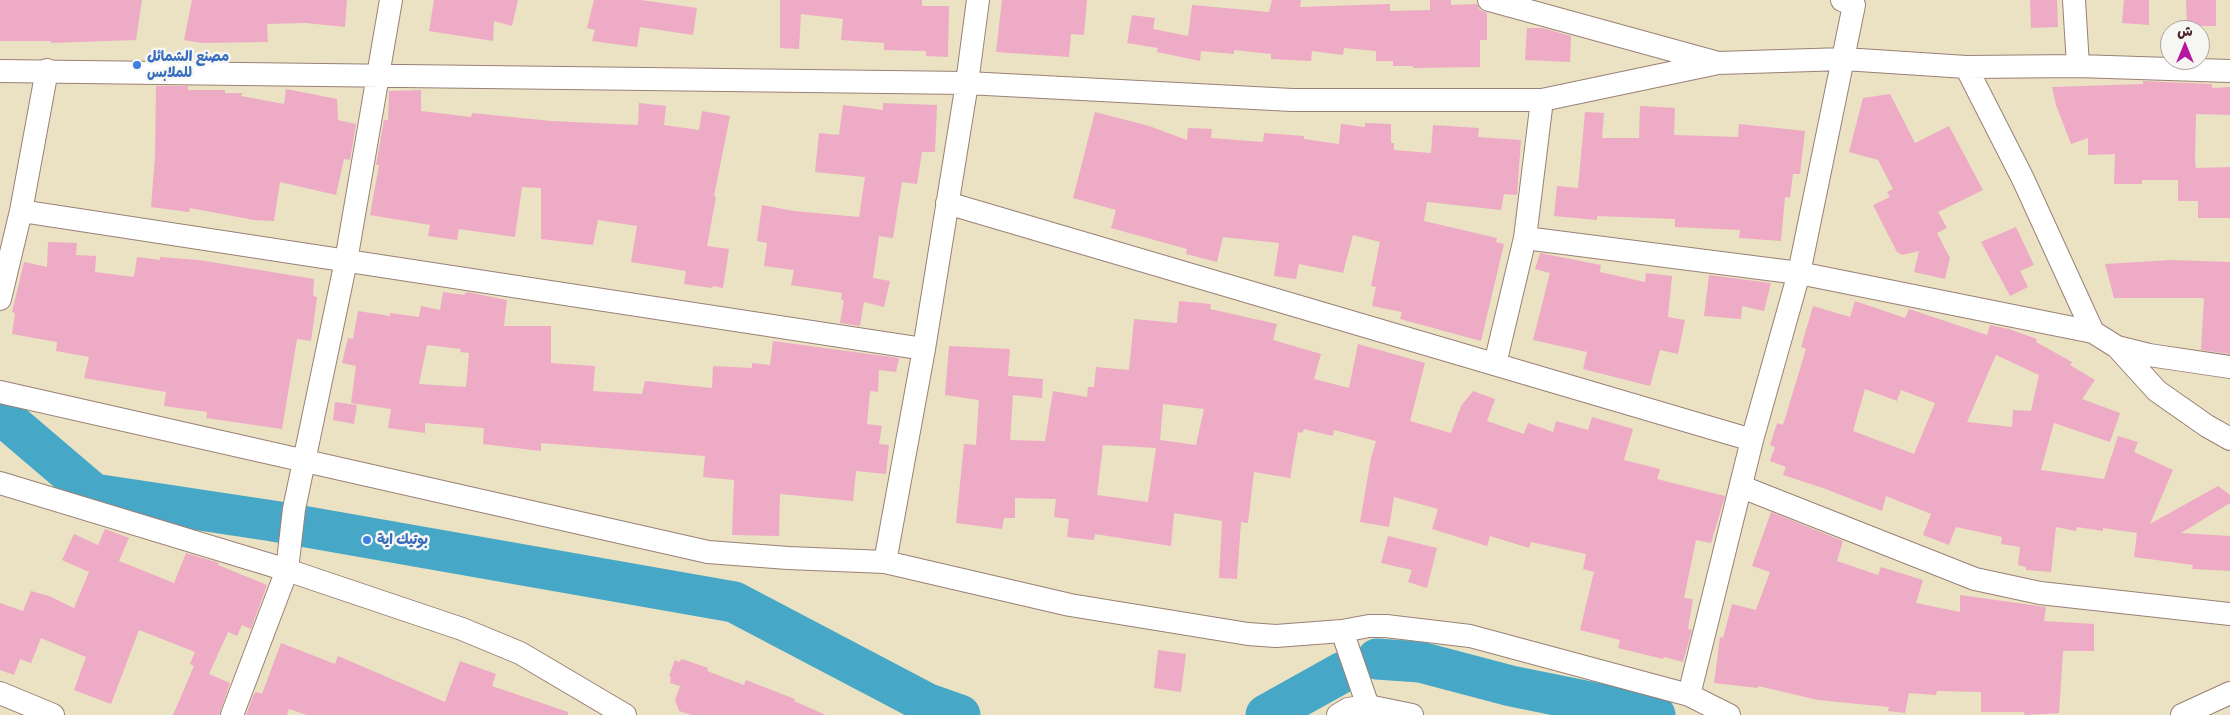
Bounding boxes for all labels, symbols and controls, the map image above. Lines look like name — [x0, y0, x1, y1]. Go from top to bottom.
north arrow — [2160, 20, 2210, 70]
text: ش — [2177, 22, 2193, 40]
place label: مصنع الشمائل للملابس — [147, 49, 229, 82]
marker: مصنع الشمائل للملابس — [131, 59, 143, 71]
place label: بوتيك اية — [377, 532, 428, 548]
marker: بوتيك اية — [361, 534, 373, 546]

